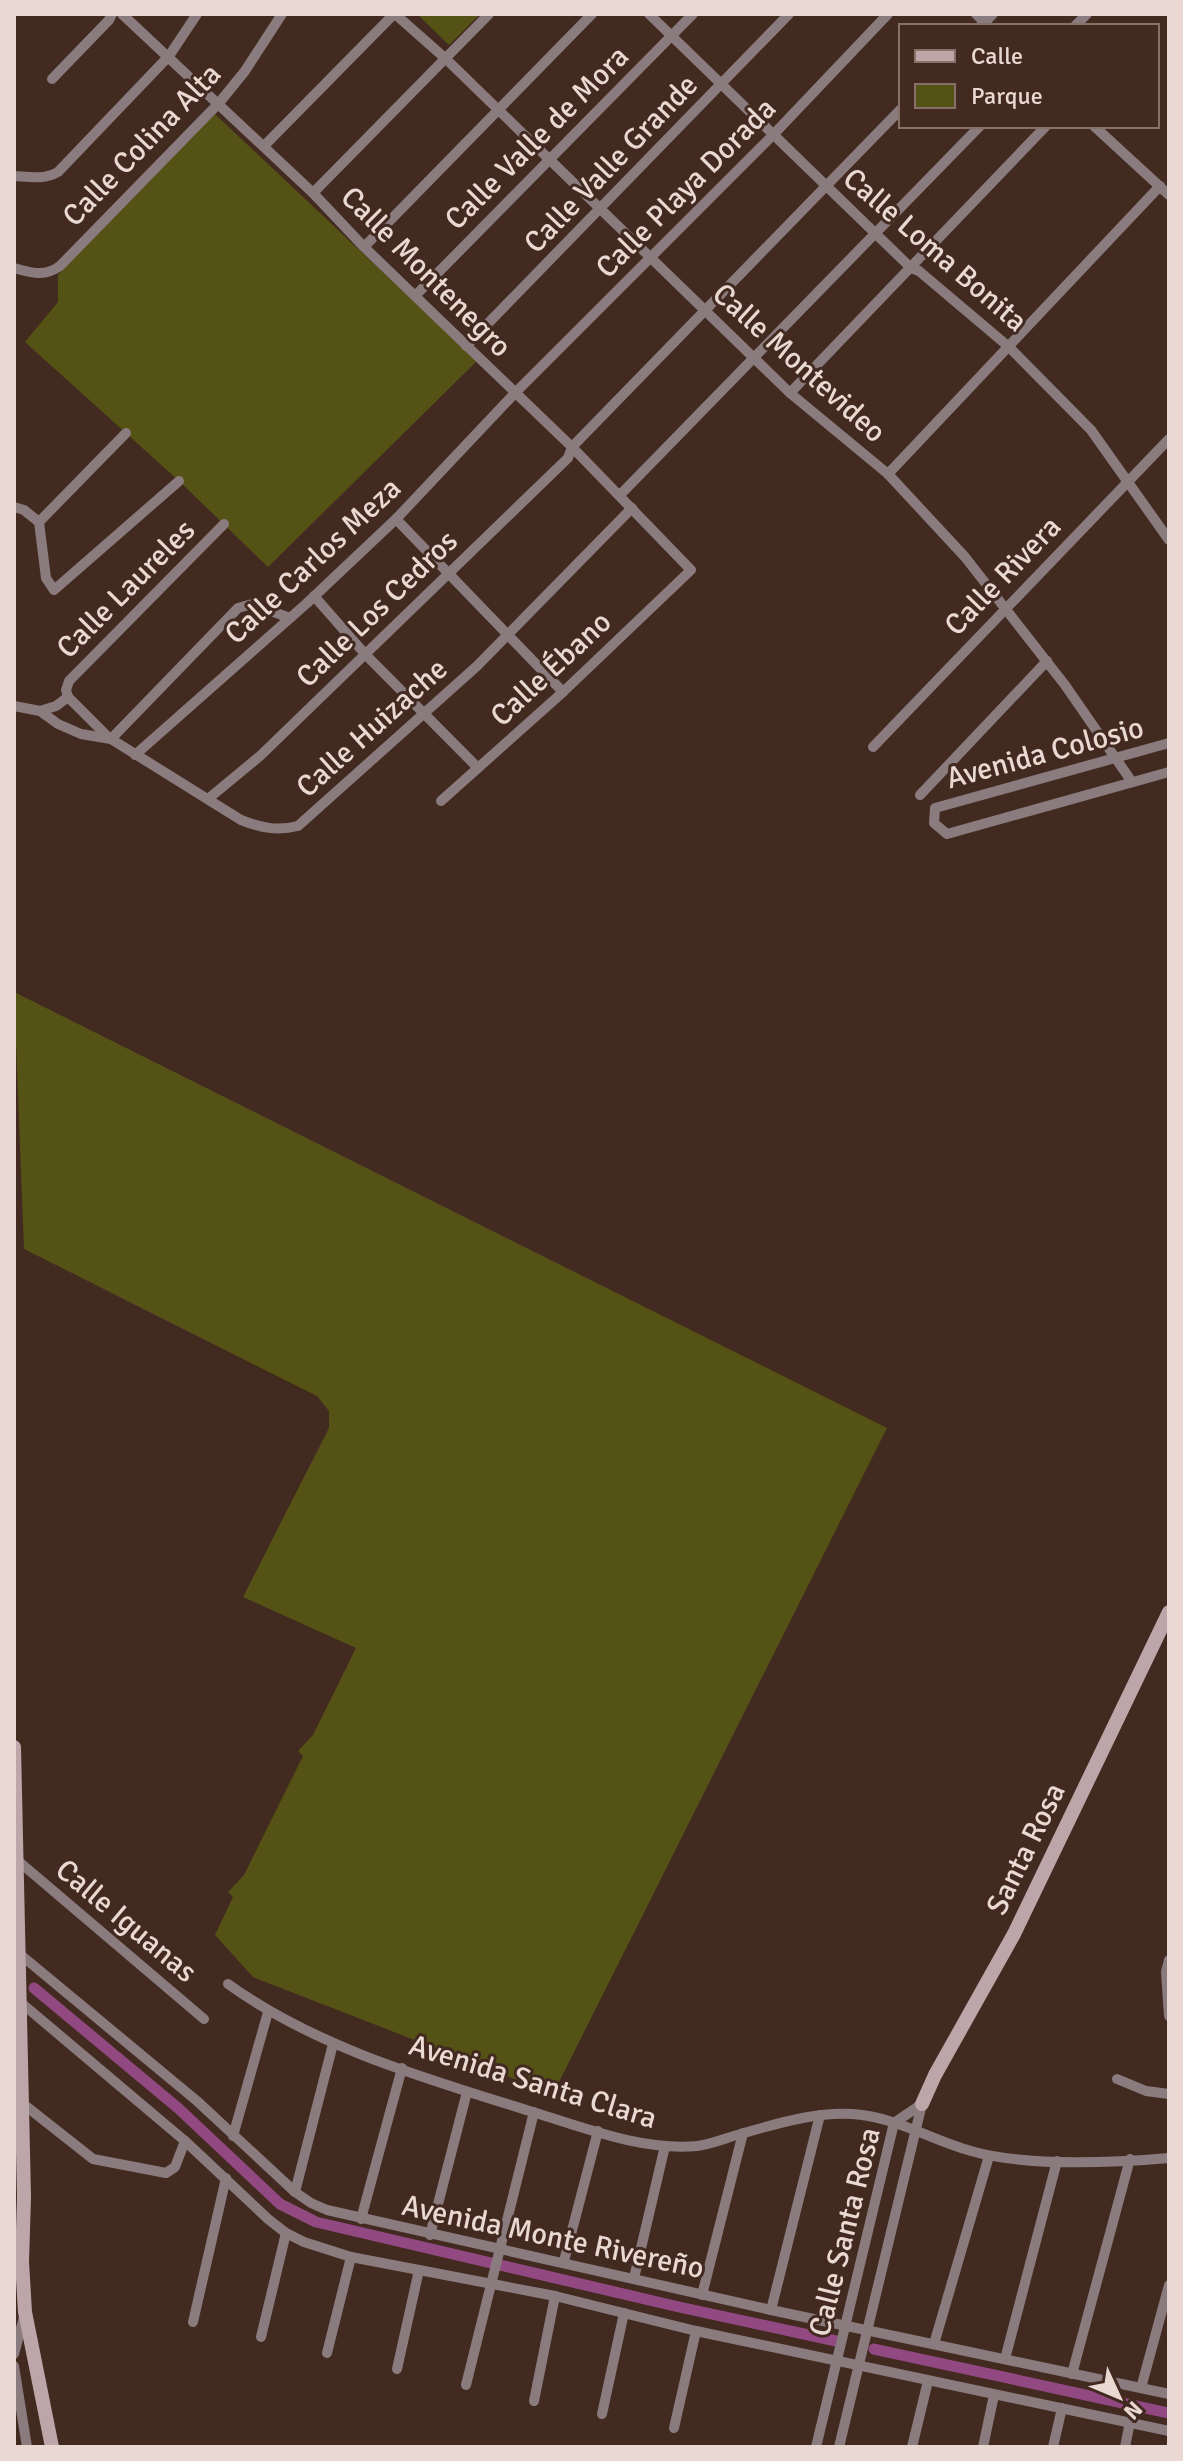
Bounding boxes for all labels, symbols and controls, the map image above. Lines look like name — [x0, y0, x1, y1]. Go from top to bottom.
legend — [899, 24, 1159, 128]
street label: Calle Valle de Mora — [437, 38, 637, 238]
text: Calle — [971, 41, 1023, 71]
street label: Calle Colina Alta — [55, 56, 229, 234]
street label: Calle Valle Grande — [516, 67, 706, 261]
text: Parque — [971, 81, 1043, 111]
street label: Calle Playa Dorada — [588, 90, 784, 286]
street label: Calle Loma Bonita — [835, 160, 1035, 340]
street label: Calle Montenegro — [333, 179, 519, 365]
street label: Calle Montevideo — [705, 275, 893, 451]
street label: Calle Carlos Meza — [217, 470, 409, 652]
street label: Calle Rivera — [937, 509, 1069, 643]
street label: Calle Laureles — [49, 512, 203, 666]
street label: Calle Los Cedros — [289, 523, 465, 695]
street label: Calle Ébano — [483, 604, 619, 734]
street label: Calle Huizache — [289, 651, 455, 805]
street label: Avenida Colosio — [942, 709, 1148, 797]
street label: Santa Rosa — [978, 1777, 1074, 1921]
street label: Calle Iguanas — [48, 1851, 204, 1991]
street label: Avenida Santa Clara — [405, 2027, 661, 2137]
street label: Calle Santa Rosa — [801, 2124, 889, 2340]
street label: Avenida Monte Rivereño — [399, 2187, 707, 2287]
north arrow — [1079, 2357, 1159, 2437]
text: N — [1118, 2396, 1148, 2425]

